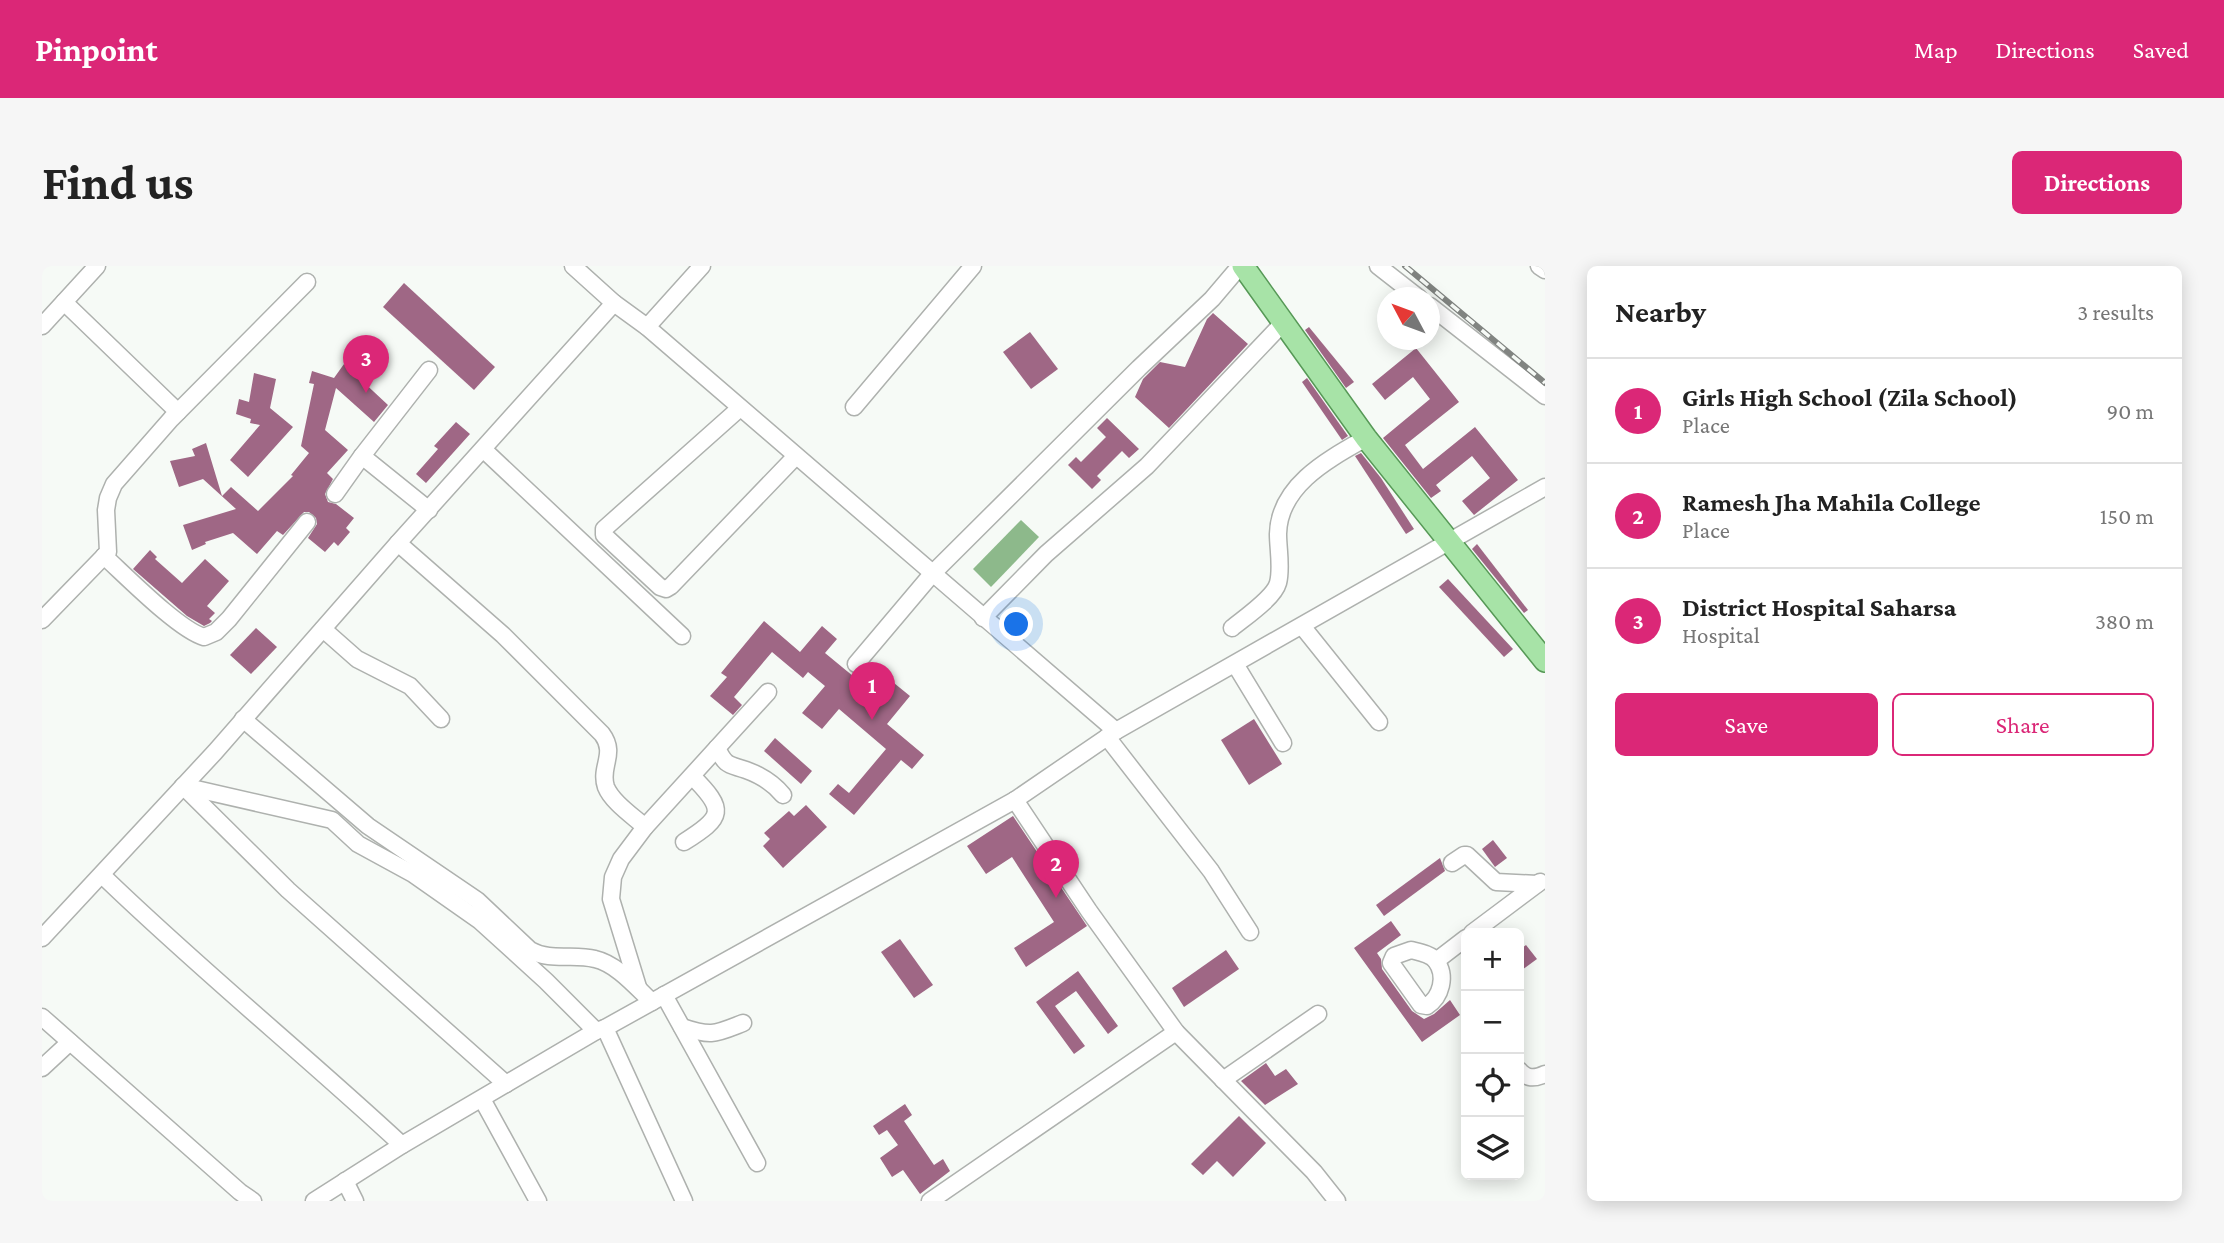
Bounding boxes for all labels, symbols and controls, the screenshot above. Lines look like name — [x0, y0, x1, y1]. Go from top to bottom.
text: Pinpoint — [35, 31, 158, 68]
text: Map — [1914, 36, 1958, 63]
text: Directions — [1996, 36, 2095, 63]
text: Saved — [2133, 36, 2189, 63]
button: Directions — [2012, 151, 2182, 214]
text: Find us — [42, 155, 194, 210]
north arrow — [1377, 287, 1440, 350]
text: Nearby — [1615, 295, 1706, 328]
text: 3 results — [2077, 299, 2154, 325]
pin: 3 — [343, 335, 389, 393]
text: Girls High School (Zila School) — [1682, 383, 2018, 412]
text: 1 — [1634, 398, 1642, 424]
text: 90 m — [2107, 398, 2154, 424]
text: Place — [1682, 412, 1730, 438]
text: Ramesh Jha Mahila College — [1682, 488, 1981, 517]
text: 2 — [1632, 503, 1644, 529]
text: 150 m — [2100, 503, 2154, 529]
text: Place — [1682, 517, 1730, 543]
text: District Hospital Saharsa — [1682, 593, 1956, 622]
your location — [999, 607, 1033, 641]
text: 3 — [1632, 608, 1644, 634]
text: 380 m — [2095, 608, 2154, 634]
text: Hospital — [1682, 622, 1760, 648]
pin: 1 — [849, 662, 895, 720]
button: Save — [1615, 693, 1878, 756]
button: Share — [1892, 693, 2154, 756]
pin: 2 — [1033, 840, 1079, 898]
map controls — [1461, 928, 1524, 1180]
button: + — [1461, 928, 1524, 991]
button: − — [1461, 991, 1524, 1054]
button: locate — [1461, 1054, 1524, 1117]
button: layers — [1461, 1117, 1524, 1180]

